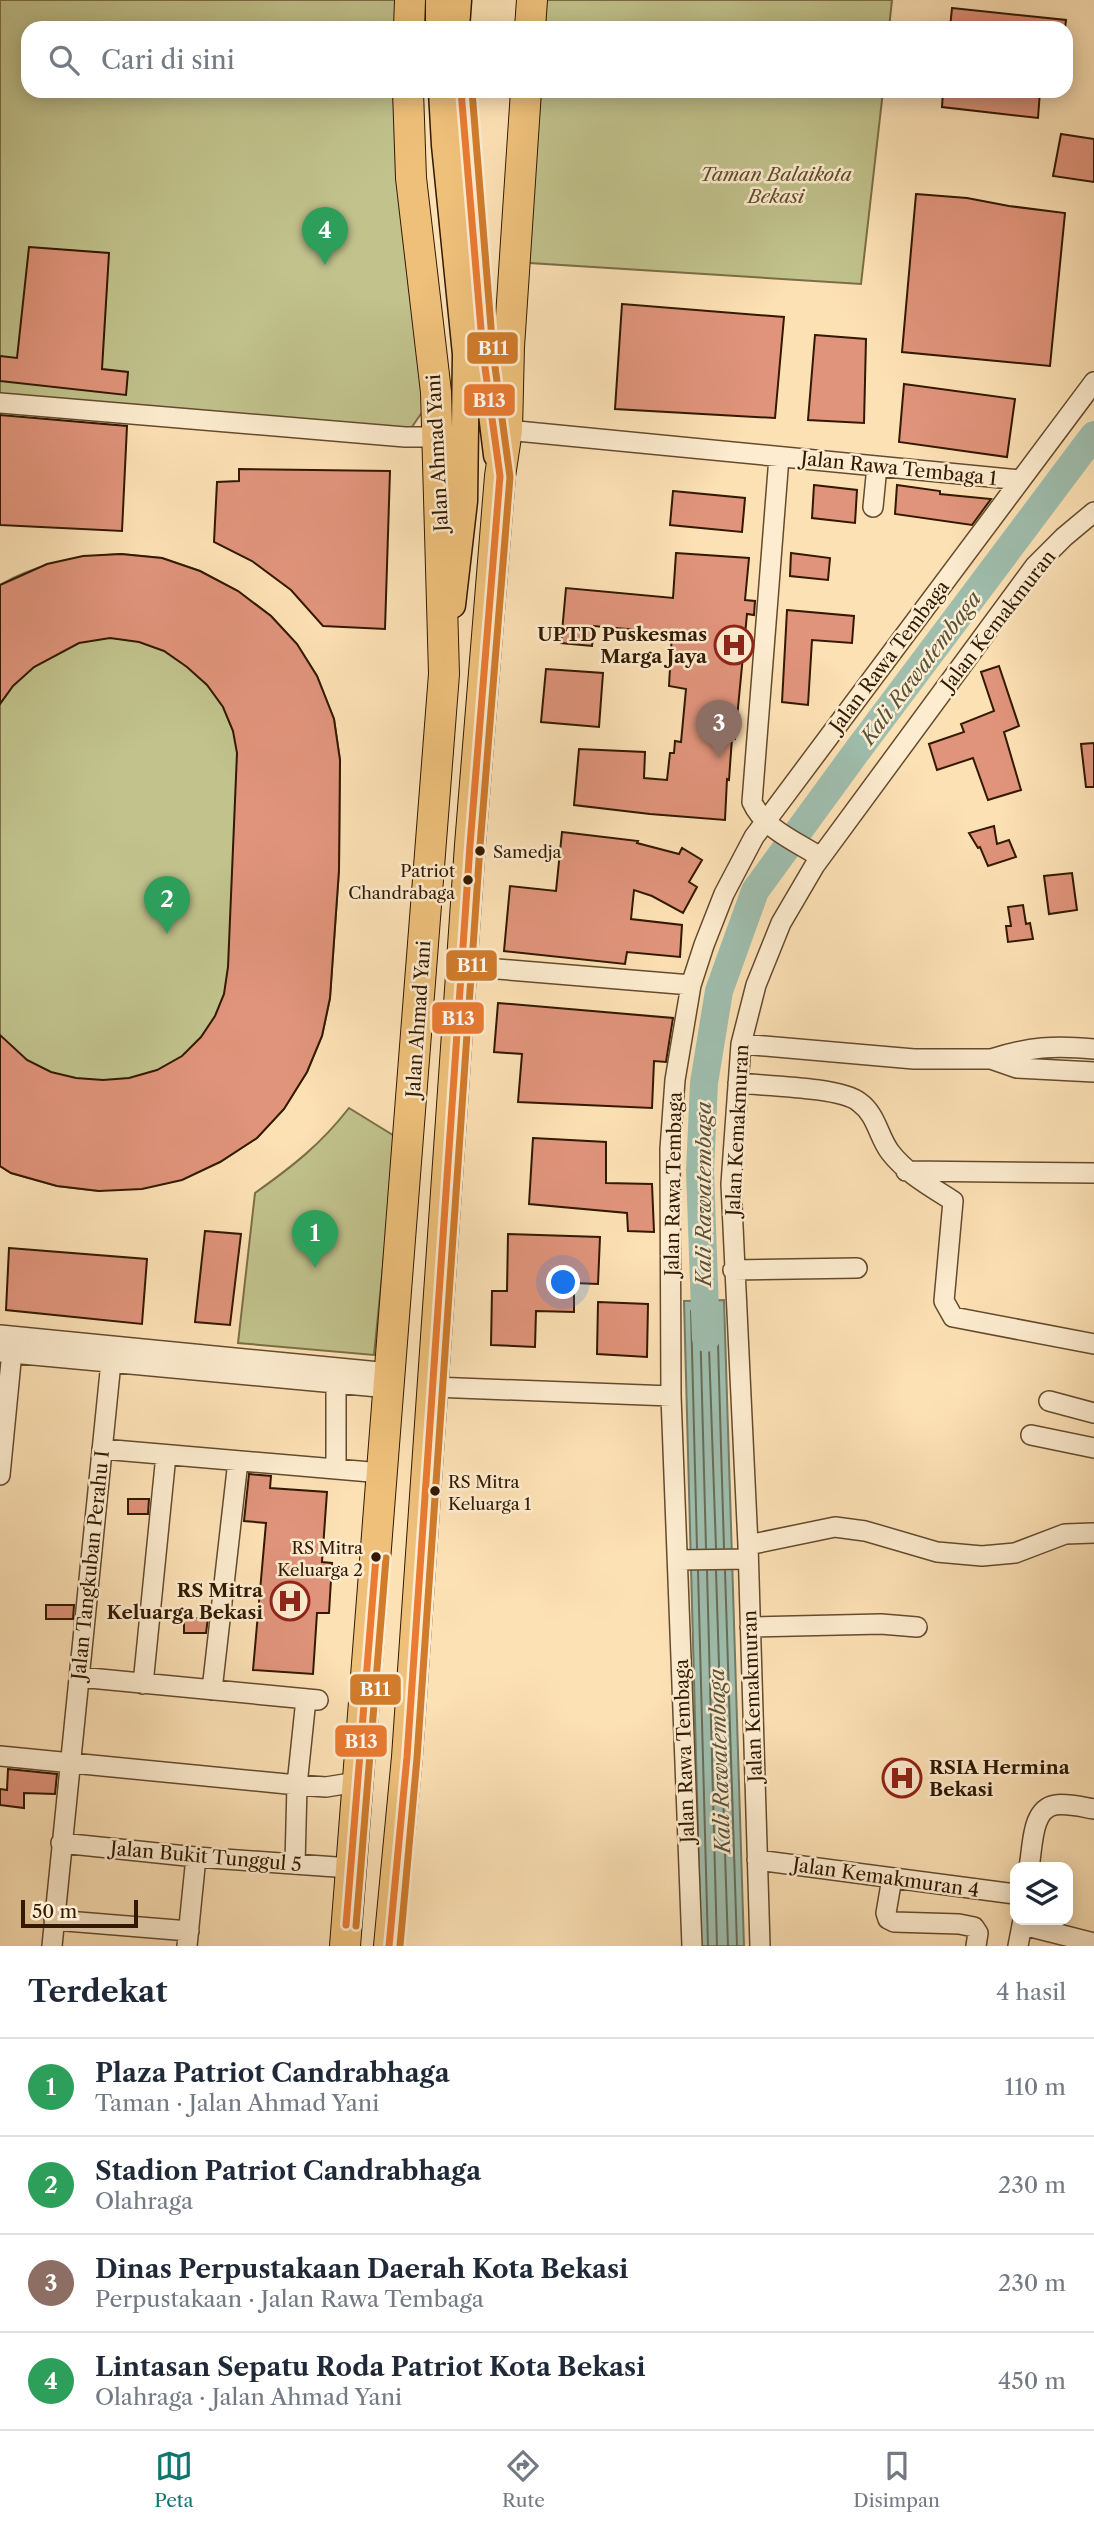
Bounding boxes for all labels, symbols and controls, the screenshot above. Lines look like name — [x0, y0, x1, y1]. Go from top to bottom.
search box — [21, 21, 1073, 98]
icon: search — [45, 41, 83, 79]
text: Cari di sini — [101, 44, 235, 76]
park label: Taman Balaikota Bekasi — [700, 163, 853, 208]
pin: 4 — [302, 207, 348, 265]
line badge: B11 — [466, 331, 519, 365]
text: B11 — [477, 337, 509, 360]
street label: Jalan Ahmad Yani — [422, 374, 453, 535]
line badge: B13 — [463, 383, 516, 417]
text: B13 — [472, 389, 506, 412]
street label: Jalan Rawa Tembaga 1 — [797, 446, 998, 490]
street label: Jalan Kemakmuran — [935, 545, 1060, 698]
street label: Jalan Rawa Tembaga — [823, 576, 954, 739]
water label: Kali Rawatembaga — [854, 586, 987, 751]
place label: UPTD Puskesmas Marga Jaya — [537, 623, 708, 668]
hospital icon: UPTD Puskesmas Marga Jaya — [713, 624, 755, 666]
pin: 3 — [696, 700, 742, 758]
place label: Samedja — [493, 842, 562, 862]
marker: Samedja — [473, 844, 487, 858]
place label: Patriot Chandrabaga — [348, 861, 455, 903]
marker: Patriot Chandrabaga — [461, 873, 475, 887]
pin: 2 — [144, 876, 190, 934]
street label: Jalan Ahmad Yani — [401, 940, 435, 1101]
line badge: B11 — [445, 949, 498, 982]
text: B11 — [456, 954, 488, 977]
line badge: B13 — [431, 1001, 485, 1035]
text: B13 — [441, 1007, 475, 1030]
street label: Jalan Kemakmuran — [721, 1043, 753, 1219]
street label: Jalan Rawa Tembaga — [660, 1092, 687, 1279]
water label: Kali Rawatembaga — [691, 1101, 716, 1289]
pin: 1 — [292, 1210, 338, 1268]
your location — [546, 1265, 580, 1299]
street label: Jalan Tangkuban Perahu I — [67, 1449, 114, 1684]
place label: RS Mitra Keluarga 1 — [448, 1472, 531, 1514]
marker: RS Mitra Keluarga 1 — [428, 1484, 442, 1498]
place label: RS Mitra Keluarga 2 — [277, 1538, 363, 1580]
marker: RS Mitra Keluarga 2 — [369, 1550, 383, 1564]
place label: RS Mitra Keluarga Bekasi — [107, 1579, 264, 1624]
hospital icon: RS Mitra Keluarga Bekasi — [269, 1580, 311, 1622]
street label: Jalan Kemakmuran — [738, 1610, 767, 1785]
street label: Jalan Rawa Tembaga — [670, 1658, 699, 1846]
water label: Kali Rawatembaga — [704, 1668, 735, 1856]
line badge: B11 — [349, 1673, 402, 1706]
text: B11 — [359, 1678, 391, 1701]
line badge: B13 — [334, 1724, 388, 1758]
text: B13 — [344, 1730, 378, 1753]
place label: RSIA Hermina Bekasi — [929, 1756, 1071, 1801]
hospital icon: RSIA Hermina Bekasi — [881, 1757, 923, 1799]
street label: Jalan Bukit Tunggul 5 — [106, 1836, 303, 1876]
street label: Jalan Kemakmuran 4 — [788, 1853, 981, 1902]
map controls — [1010, 1862, 1073, 1925]
button: layers — [1010, 1862, 1073, 1925]
scale bar — [21, 1897, 138, 1929]
text: 50 m — [32, 1900, 77, 1923]
text: Terdekat — [28, 1973, 168, 2010]
text: 4 hasil — [996, 1978, 1066, 2006]
text: Plaza Patriot Candrabhaga — [95, 2057, 450, 2089]
text: 1 — [46, 2073, 56, 2101]
text: 110 m — [1005, 2073, 1066, 2101]
text: Taman · Jalan Ahmad Yani — [95, 2089, 379, 2117]
text: Stadion Patriot Candrabhaga — [95, 2155, 481, 2187]
text: 2 — [44, 2171, 58, 2199]
text: 230 m — [998, 2171, 1066, 2199]
text: Olahraga — [95, 2187, 193, 2215]
text: Dinas Perpustakaan Daerah Kota Bekasi — [95, 2253, 628, 2285]
text: 3 — [45, 2269, 58, 2297]
text: 230 m — [998, 2269, 1066, 2297]
text: Perpustakaan · Jalan Rawa Tembaga — [95, 2285, 484, 2313]
text: Lintasan Sepatu Roda Patriot Kota Bekasi — [95, 2351, 645, 2383]
text: 4 — [44, 2367, 58, 2395]
text: 450 m — [998, 2367, 1066, 2395]
text: Olahraga · Jalan Ahmad Yani — [95, 2383, 402, 2411]
tab: Peta — [154, 2447, 194, 2512]
tab: Rute — [502, 2447, 545, 2512]
tab: Disimpan — [853, 2447, 940, 2512]

